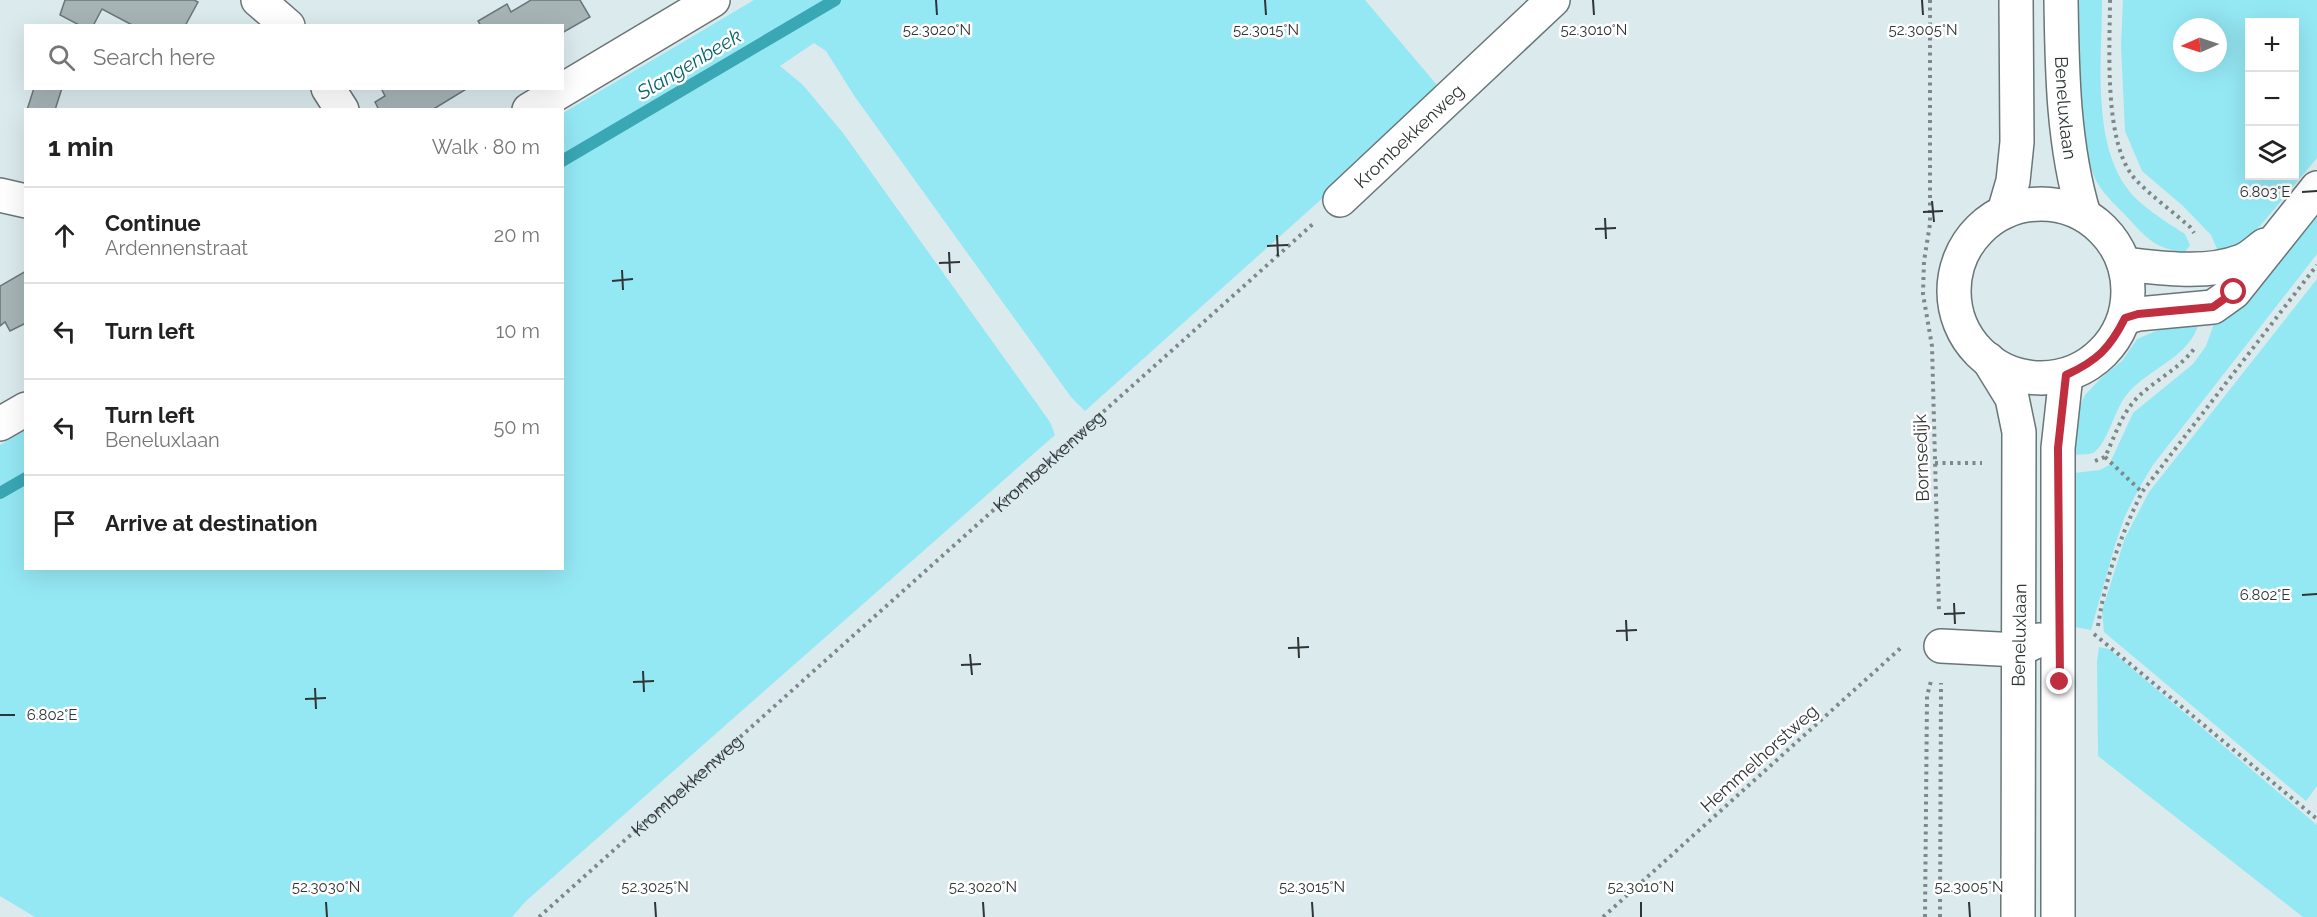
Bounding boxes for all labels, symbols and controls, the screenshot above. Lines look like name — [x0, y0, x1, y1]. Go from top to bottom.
north arrow — [2173, 18, 2227, 72]
map controls — [2245, 18, 2299, 180]
button: + — [2245, 18, 2299, 72]
text: 52.3020°N — [903, 21, 971, 39]
text: 52.3015°N — [1233, 21, 1299, 39]
text: 52.3010°N — [1561, 21, 1627, 39]
text: 52.3005°N — [1889, 21, 1957, 39]
water label: Slangenbeek — [631, 23, 746, 105]
search box — [24, 24, 564, 90]
icon: search — [45, 41, 78, 74]
text: Search here — [93, 44, 215, 70]
street label: Beneluxlaan — [2052, 56, 2082, 161]
button: − — [2245, 72, 2299, 126]
street label: Krombekkenweg — [1350, 79, 1468, 192]
button: layers — [2245, 126, 2299, 180]
text: 1 min — [48, 132, 114, 162]
text: Walk · 80 m — [432, 135, 540, 159]
text: 6.803°E — [2240, 183, 2290, 201]
text: Continue — [105, 210, 201, 236]
icon: ahead — [48, 219, 81, 252]
text: 20 m — [494, 223, 540, 247]
text: Ardennenstraat — [105, 236, 248, 260]
route start — [2220, 278, 2246, 304]
icon: left — [48, 315, 81, 348]
text: Turn left — [105, 318, 195, 344]
text: 10 m — [496, 319, 540, 343]
text: Turn left — [105, 402, 195, 428]
street label: Krombekkenweg — [989, 406, 1109, 516]
icon: left — [48, 411, 81, 444]
street label: Bornsedijk — [1909, 413, 1933, 502]
text: 50 m — [493, 415, 540, 439]
text: Beneluxlaan — [105, 428, 220, 452]
icon: arrive — [48, 507, 81, 540]
text: Arrive at destination — [105, 510, 318, 536]
street label: Beneluxlaan — [2008, 583, 2030, 687]
text: 6.802°E — [2240, 586, 2290, 604]
route end — [2046, 668, 2072, 694]
street label: Hemmelhorstweg — [1696, 700, 1822, 816]
text: 6.802°E — [27, 706, 77, 724]
street label: Krombekkenweg — [627, 730, 746, 840]
text: 52.3030°N — [292, 878, 360, 896]
text: 52.3025°N — [621, 878, 689, 896]
text: 52.3020°N — [949, 878, 1017, 896]
text: 52.3015°N — [1279, 878, 1345, 896]
text: 52.3010°N — [1608, 878, 1674, 896]
text: 52.3005°N — [1935, 878, 2003, 896]

